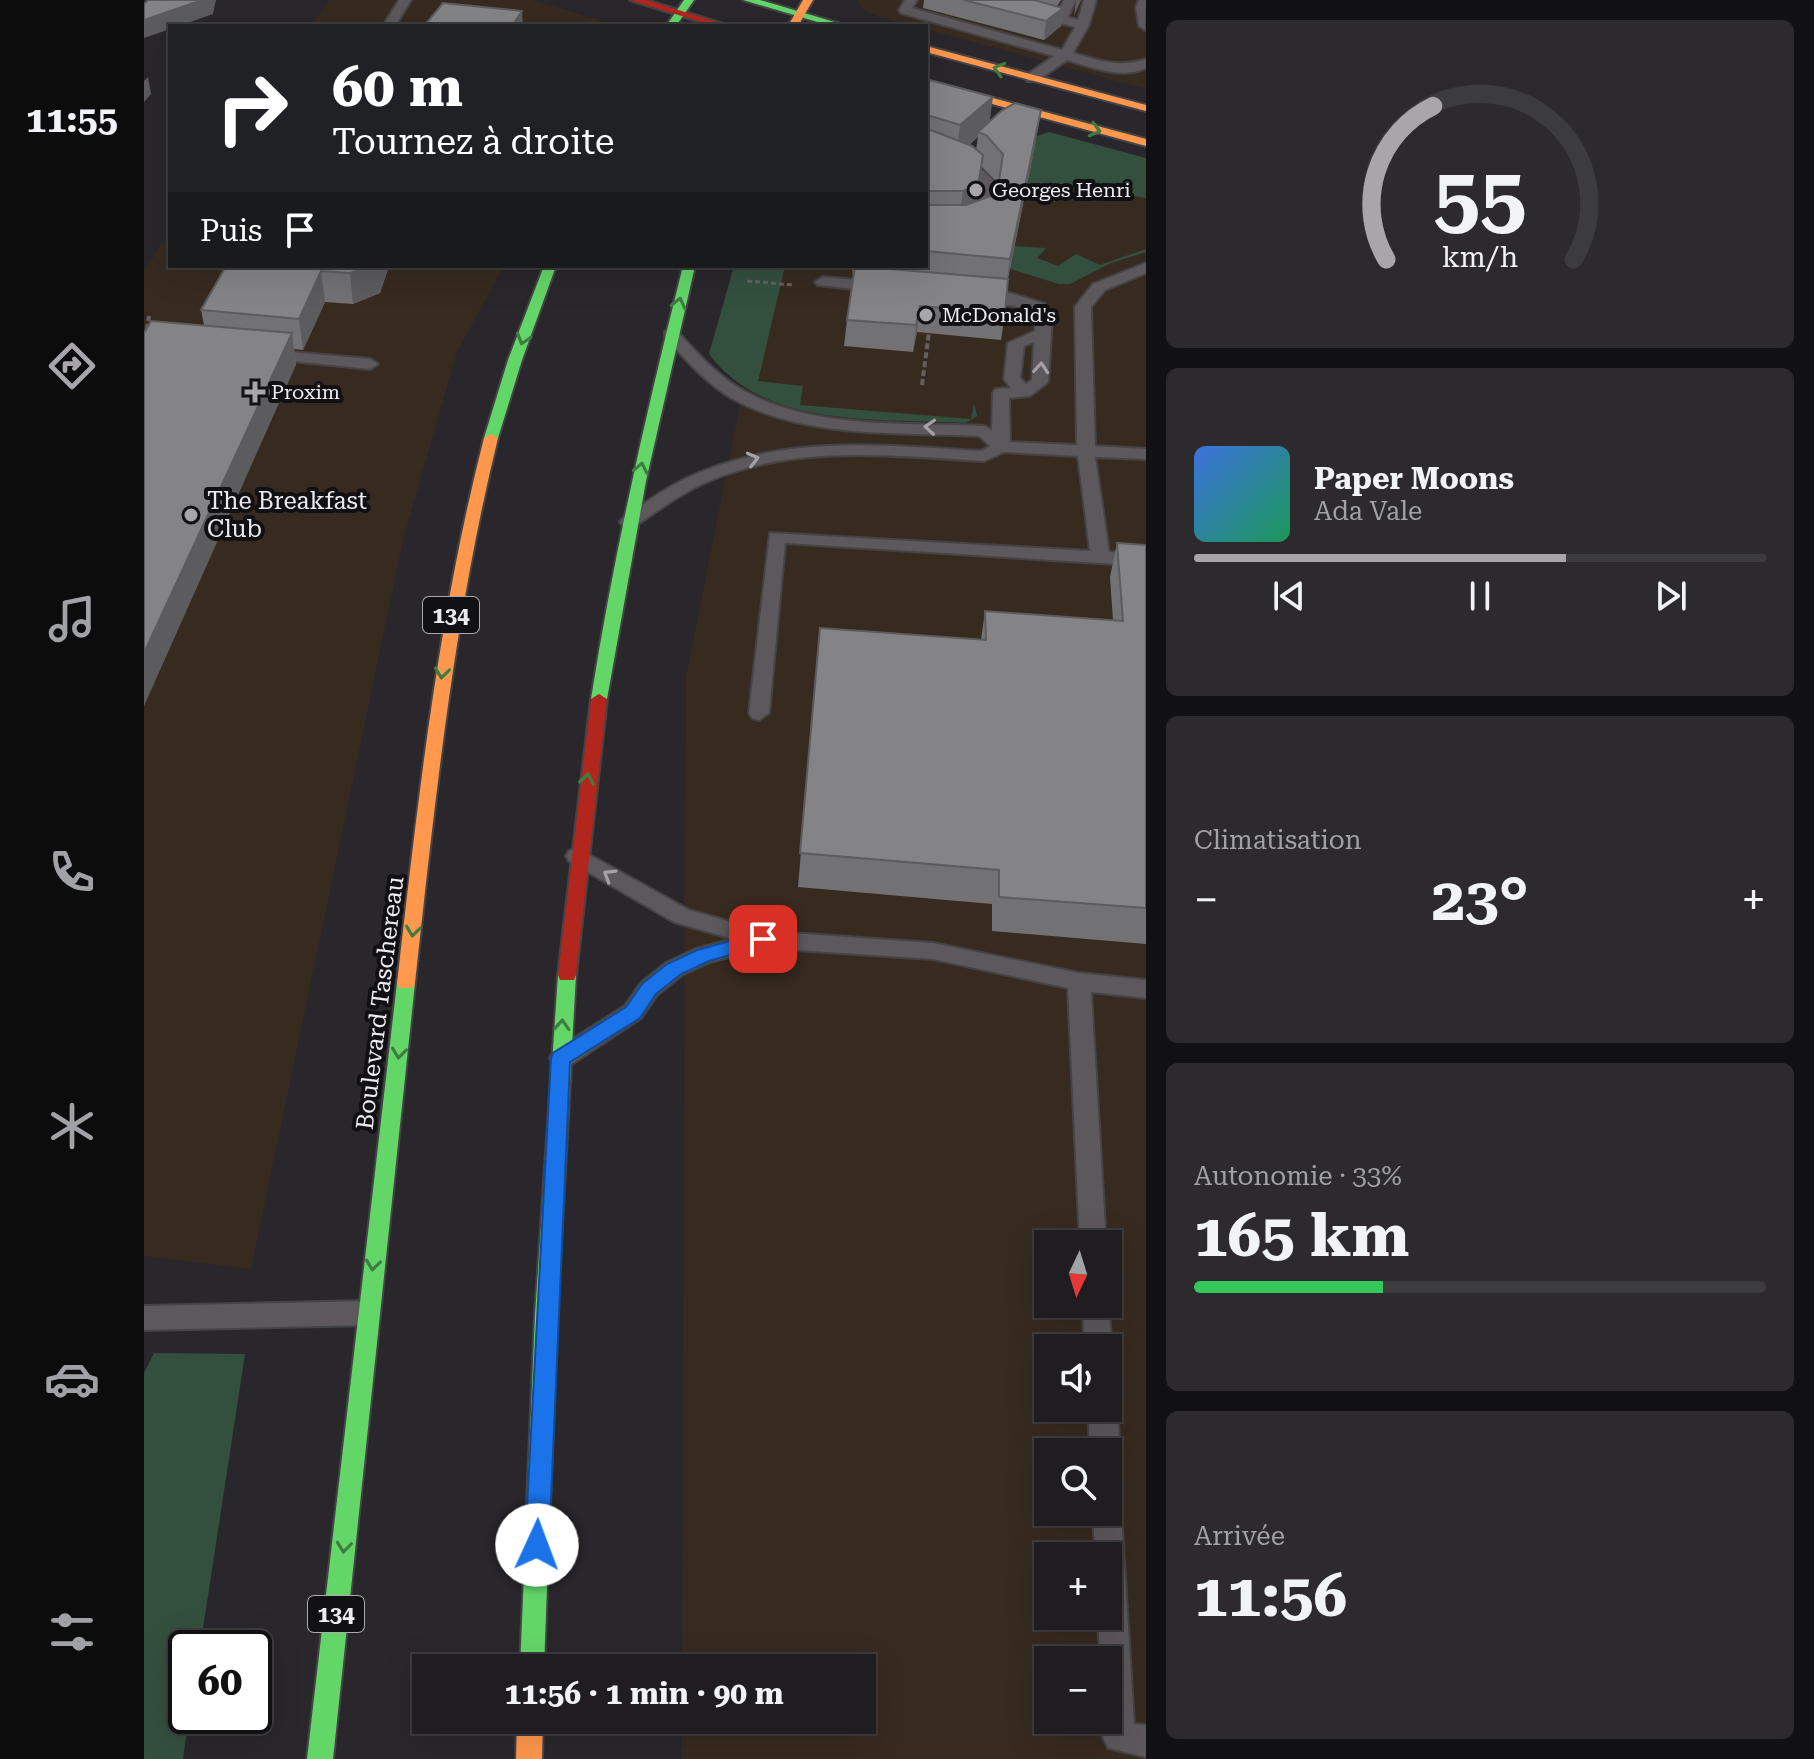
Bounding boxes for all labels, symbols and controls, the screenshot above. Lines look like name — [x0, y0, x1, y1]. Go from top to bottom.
text: 60 m — [332, 54, 463, 120]
icon: right — [200, 56, 304, 160]
one-way arrow — [993, 61, 1006, 78]
text: 11:55 — [26, 99, 118, 141]
one-way arrow — [1088, 120, 1102, 137]
text: Tournez à droite — [332, 121, 615, 163]
text: 55 — [1433, 148, 1527, 245]
place label: Georges Henri — [992, 178, 1131, 202]
marker: Georges Henri — [967, 181, 985, 199]
icon: arrive — [278, 208, 322, 252]
text: Puis — [200, 213, 262, 248]
text: km/h — [1442, 240, 1518, 274]
one-way arrow — [669, 297, 686, 311]
place label: McDonald's — [942, 303, 1056, 327]
marker: McDonald's — [917, 306, 935, 324]
one-way arrow — [517, 332, 533, 346]
icon: directions — [44, 338, 100, 394]
one-way arrow — [1033, 361, 1050, 374]
place label: Proxim — [271, 380, 340, 404]
marker: Proxim — [246, 383, 264, 401]
one-way arrow — [923, 419, 936, 436]
one-way arrow — [745, 452, 759, 469]
one-way arrow — [632, 461, 649, 475]
text: Paper Moons — [1314, 461, 1514, 496]
place label: The Breakfast Club — [207, 487, 367, 543]
text: Ada Vale — [1314, 496, 1422, 526]
marker: The Breakfast Club — [182, 506, 200, 524]
icon: previous — [1267, 574, 1311, 618]
icon: pause — [1458, 574, 1502, 618]
icon: next — [1649, 574, 1693, 618]
icon: music — [44, 591, 100, 647]
road number: 134 — [423, 597, 479, 633]
one-way arrow — [434, 666, 451, 680]
one-way arrow — [579, 772, 596, 785]
text: Climatisation — [1194, 825, 1361, 855]
icon: phone — [44, 844, 100, 900]
text: 23° — [1431, 864, 1529, 935]
one-way arrow — [603, 869, 618, 885]
text: − — [1194, 874, 1219, 926]
text: + — [1741, 874, 1766, 926]
street label: Boulevard Taschereau — [351, 875, 409, 1131]
pin — [729, 905, 797, 973]
icon: arrive — [741, 917, 785, 961]
one-way arrow — [404, 925, 421, 938]
one-way arrow — [553, 1018, 570, 1031]
one-way arrow — [390, 1047, 407, 1060]
icon: climate — [44, 1098, 100, 1154]
text: Autonomie · 33% — [1194, 1161, 1402, 1191]
text: 165 km — [1194, 1200, 1409, 1271]
north arrow — [1034, 1230, 1122, 1318]
map controls — [1034, 1230, 1122, 1734]
one-way arrow — [365, 1259, 382, 1272]
button: sound — [1034, 1334, 1122, 1422]
icon: car — [44, 1351, 100, 1407]
button: search — [1034, 1438, 1122, 1526]
position arrow — [495, 1503, 579, 1587]
text: Arrivée — [1194, 1521, 1285, 1551]
one-way arrow — [335, 1541, 352, 1554]
button: + — [1034, 1542, 1122, 1630]
text: 11:56 — [1194, 1560, 1347, 1631]
road number: 134 — [308, 1596, 364, 1632]
icon: filters — [44, 1604, 100, 1660]
speed limit sign: 60 — [168, 1630, 272, 1734]
button: − — [1034, 1646, 1122, 1734]
text: 11:56 · 1 min · 90 m — [504, 1676, 784, 1711]

